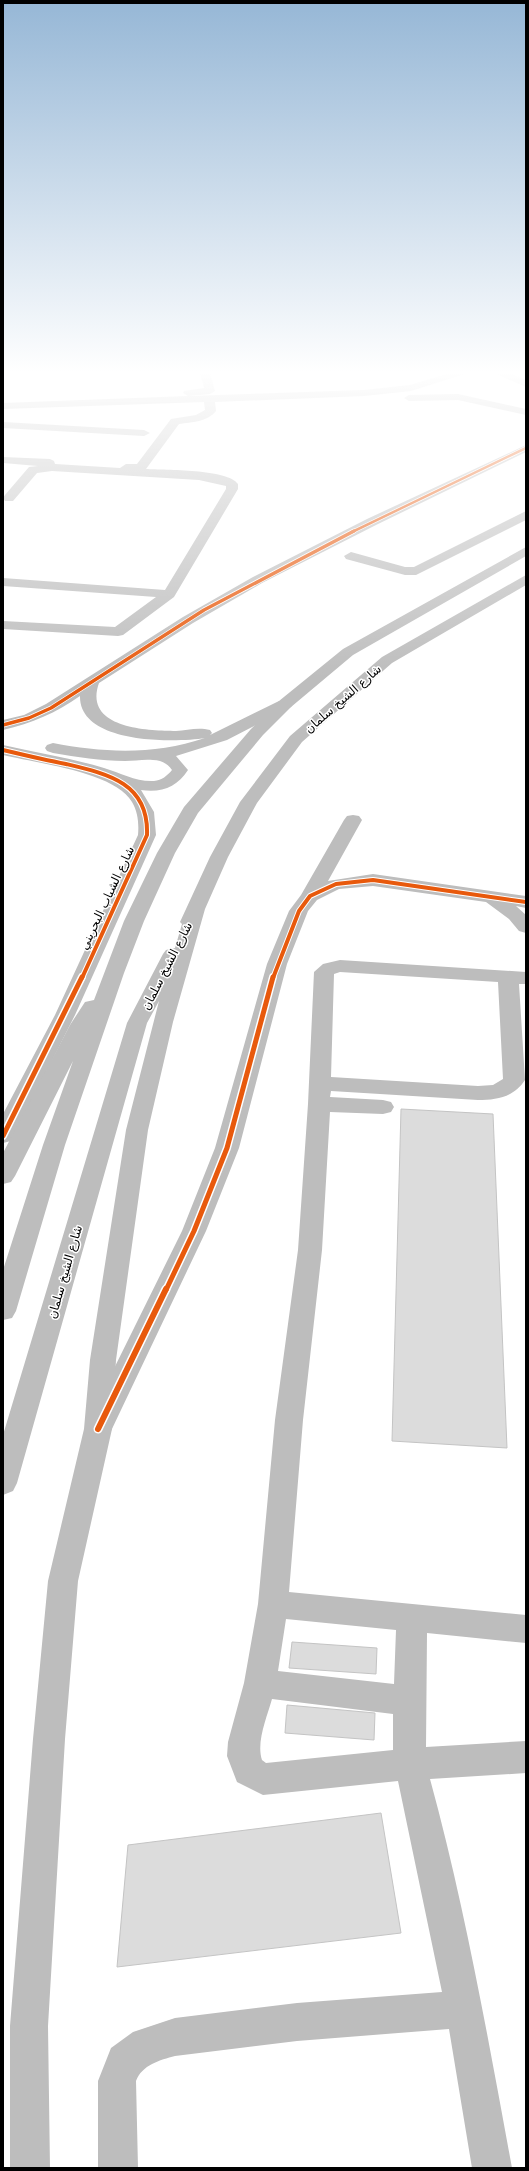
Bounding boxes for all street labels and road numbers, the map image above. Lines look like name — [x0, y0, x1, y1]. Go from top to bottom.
street label: شارع الشيخ سلمان — [302, 662, 385, 737]
street label: شارع الشباب البحريني — [77, 844, 138, 952]
street label: شارع الشيخ سلمان — [139, 920, 196, 1013]
street label: شارع الشيخ سلمان — [45, 1224, 86, 1321]

